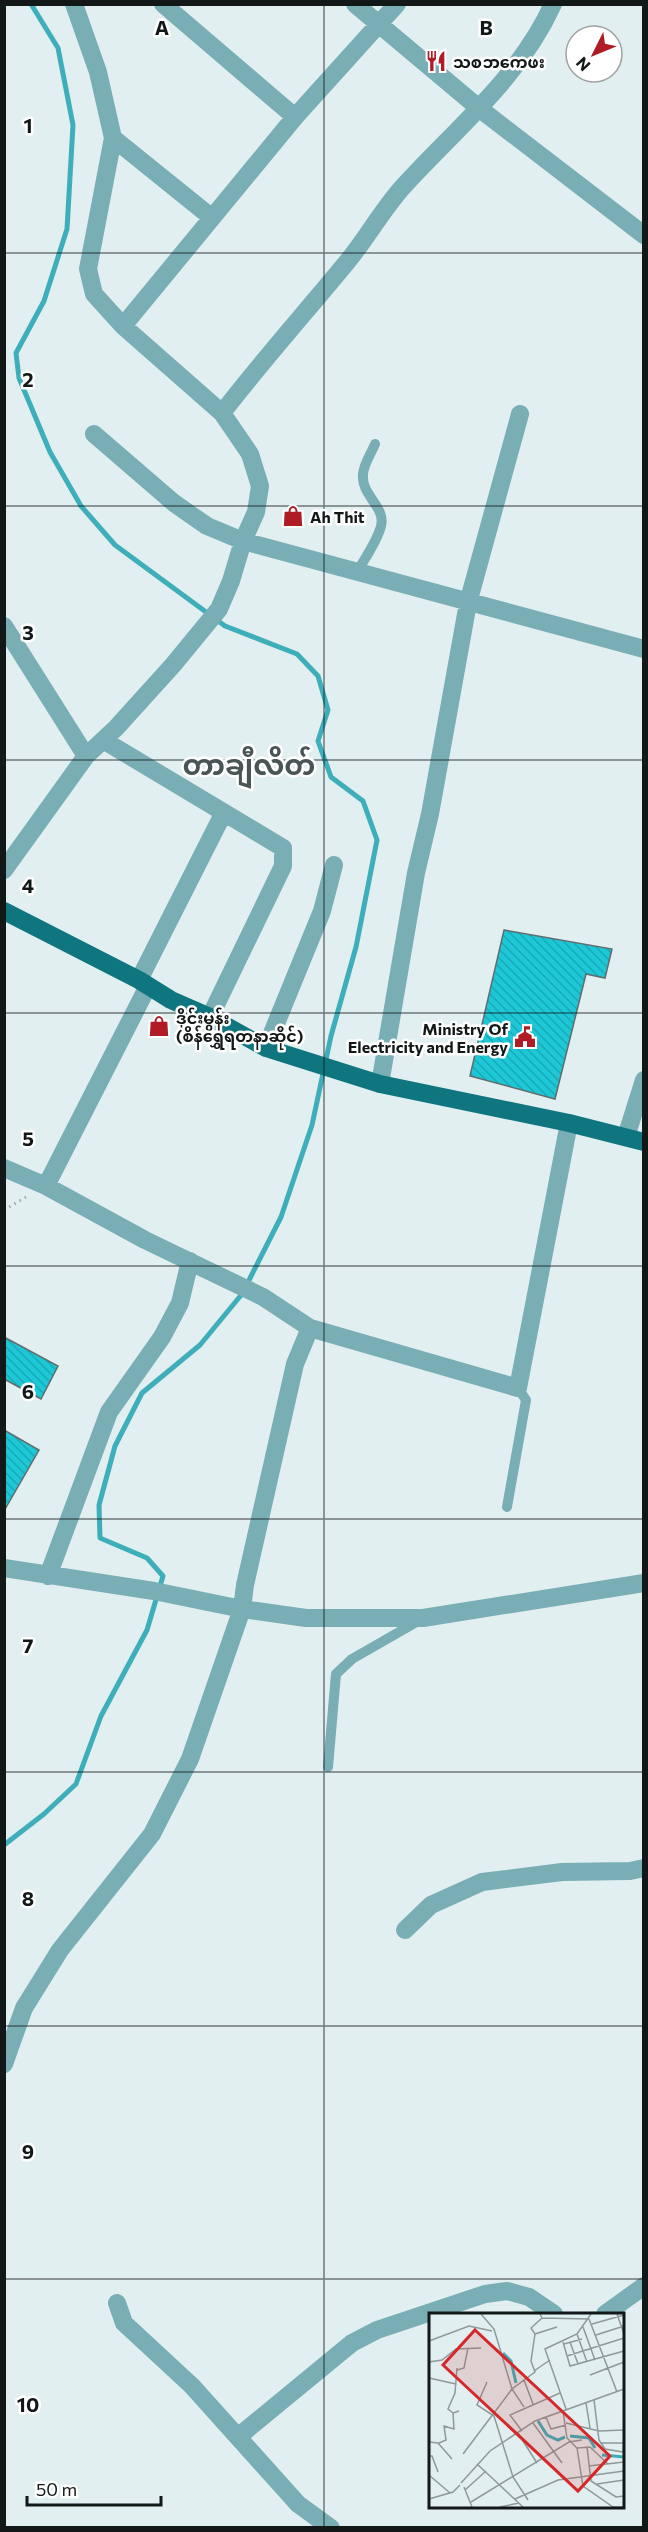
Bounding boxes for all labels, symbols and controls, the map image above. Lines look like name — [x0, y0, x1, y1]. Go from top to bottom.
text: A — [155, 15, 169, 39]
text: B — [479, 15, 493, 39]
north arrow — [564, 24, 624, 84]
restaurant icon: သစၥာကေဖး — [424, 49, 448, 73]
place label: သစၥာကေဖး — [453, 52, 545, 71]
text: N — [572, 54, 594, 75]
text: 1 — [23, 113, 33, 137]
text: 2 — [22, 367, 34, 391]
shop icon: Ah Thit — [281, 504, 305, 528]
place label: Ah Thit — [310, 507, 365, 526]
text: 3 — [22, 620, 34, 644]
district label: တာချီလိတ် — [183, 746, 315, 789]
text: 4 — [22, 873, 34, 897]
place label: ဒိုင်းမွန်း (စိန်ရွှေရတနာဆိုင်) — [176, 1007, 303, 1050]
shop icon: ဒိုင်းမွန်း (စိန်ရွှေရတနာဆိုင်) — [147, 1014, 171, 1038]
place label: Ministry Of Electricity and Energy — [348, 1019, 508, 1056]
public building icon: Ministry Of Electricity and Energy — [513, 1025, 537, 1049]
text: 5 — [22, 1126, 34, 1150]
text: 6 — [22, 1379, 34, 1403]
text: 7 — [23, 1633, 34, 1657]
text: 8 — [22, 1886, 34, 1910]
text: 9 — [22, 2139, 34, 2163]
inset map — [429, 2313, 624, 2508]
text: 10 — [17, 2392, 39, 2416]
scale bar — [27, 2469, 160, 2507]
text: 50 m — [36, 2478, 77, 2500]

